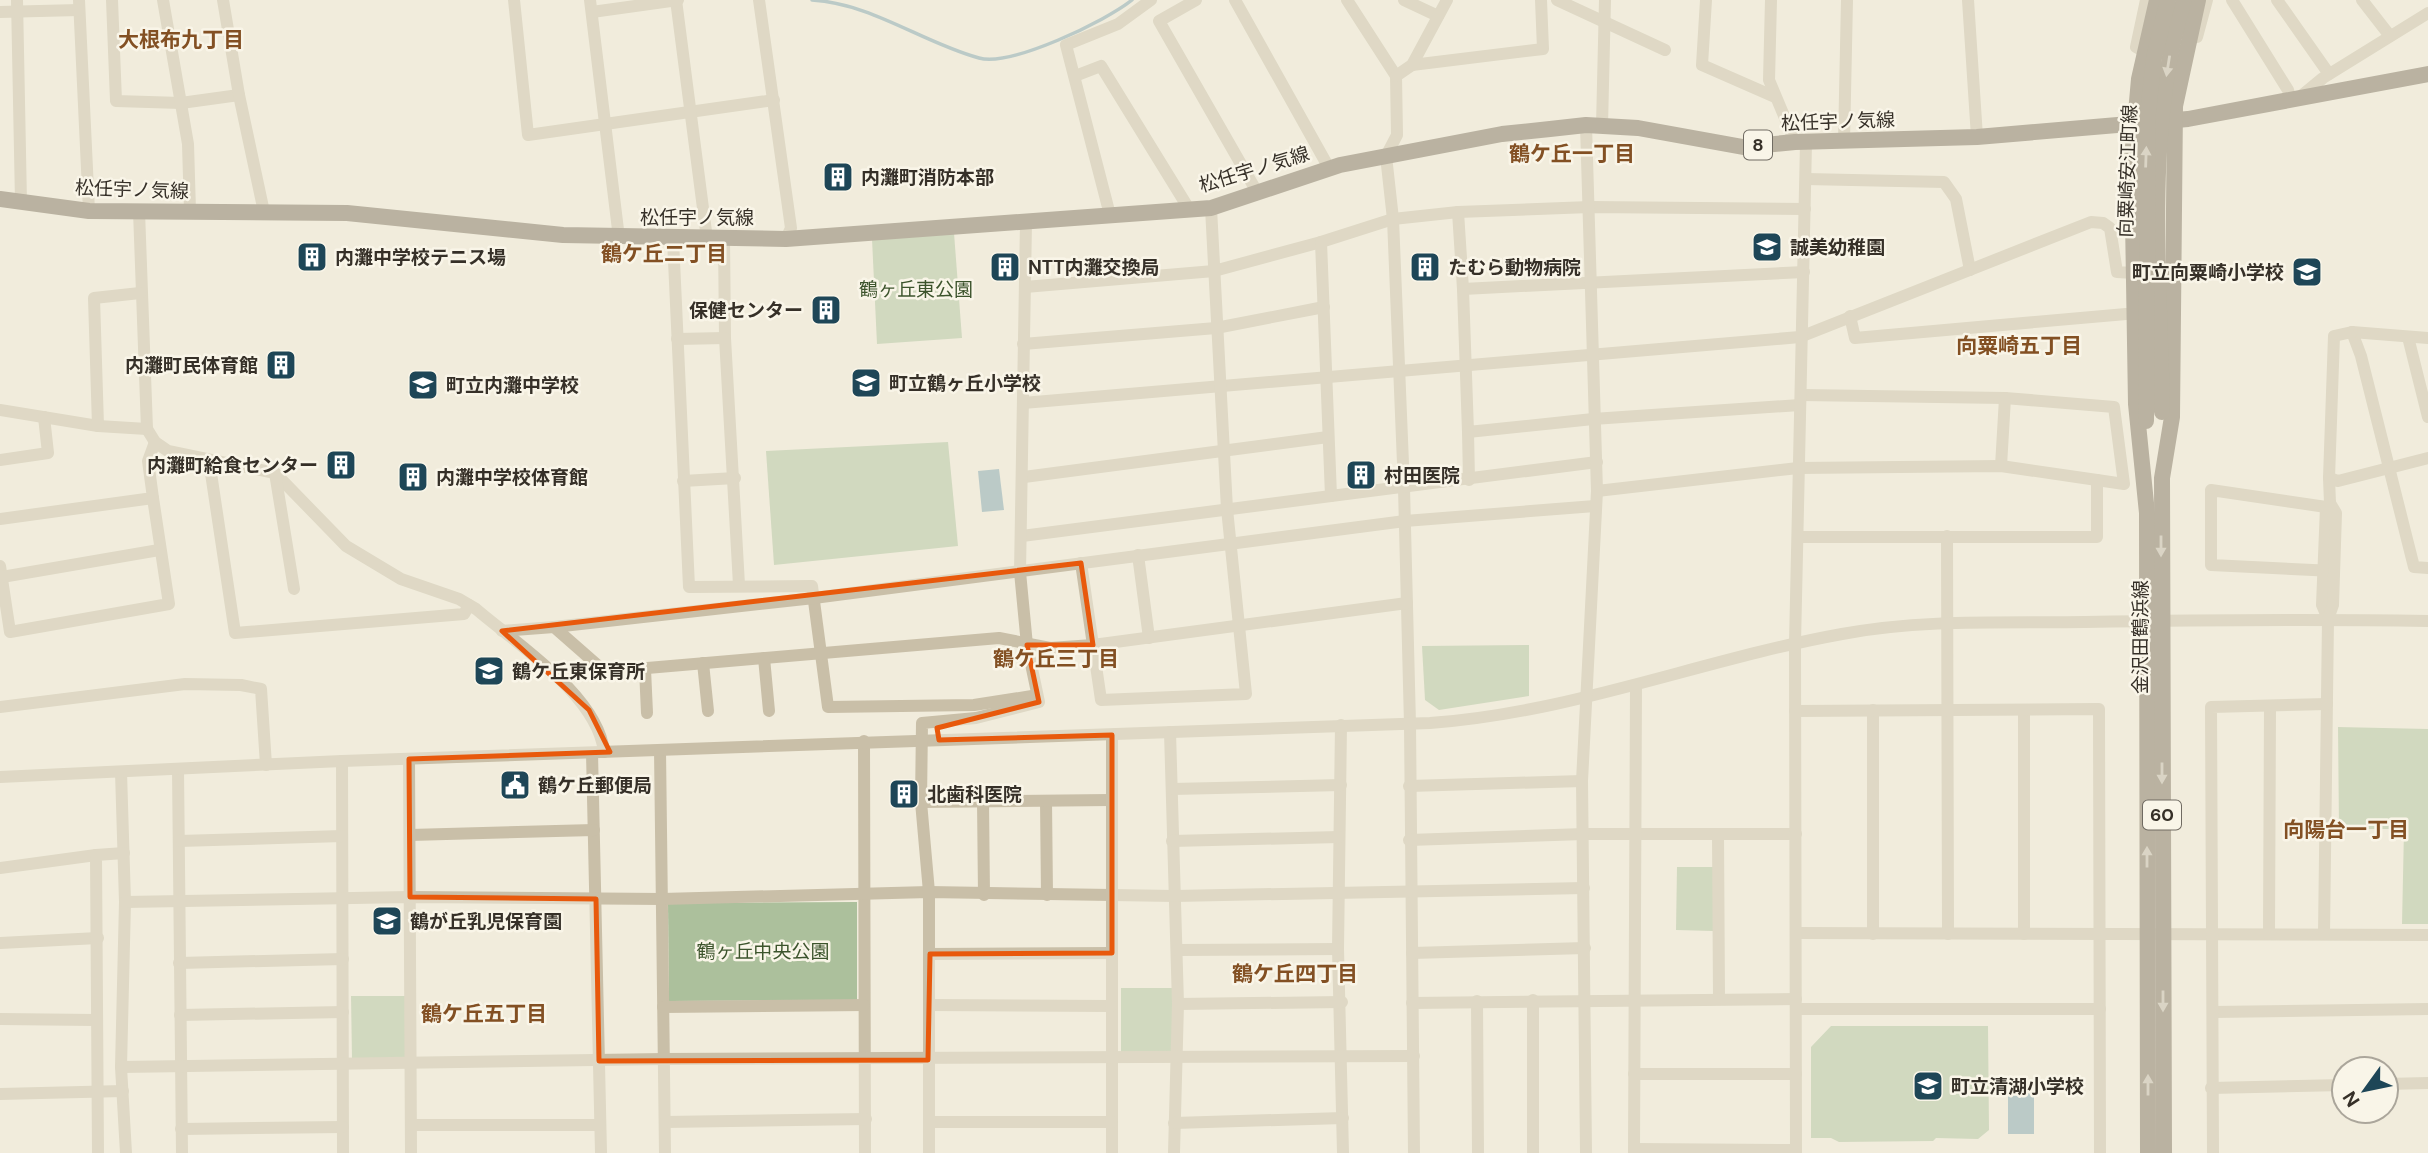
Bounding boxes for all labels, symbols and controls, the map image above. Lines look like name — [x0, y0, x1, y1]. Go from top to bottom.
district label: 大根布九丁目 — [118, 26, 244, 54]
one-way arrow — [2163, 55, 2174, 77]
street label: 向粟崎安江町線 — [2113, 104, 2142, 238]
street label: 松任宇ノ気線 — [1781, 107, 1895, 136]
road number: 8 — [1744, 130, 1772, 160]
district label: 鶴ケ丘一丁目 — [1509, 140, 1635, 168]
street label: 松任宇ノ気線 — [1196, 141, 1312, 198]
one-way arrow — [2141, 145, 2152, 167]
building icon: 内灘町消防本部 — [821, 160, 855, 194]
place label: 内灘町消防本部 — [861, 165, 994, 190]
street label: 松任宇ノ気線 — [75, 175, 189, 204]
street label: 松任宇ノ気線 — [640, 205, 754, 230]
school or university icon: 誠美幼稚園 — [1750, 230, 1784, 264]
place label: 誠美幼稚園 — [1790, 235, 1885, 260]
building icon: 内灘中学校テニス場 — [295, 240, 329, 274]
district label: 鶴ケ丘二丁目 — [601, 240, 727, 268]
place label: 内灘中学校テニス場 — [335, 245, 506, 270]
building icon: NTT内灘交換局 — [988, 250, 1022, 284]
building icon: たむら動物病院 — [1408, 250, 1442, 284]
place label: NTT内灘交換局 — [1028, 255, 1160, 280]
place label: たむら動物病院 — [1448, 255, 1581, 280]
school or university icon: 町立向粟崎小学校 — [2290, 255, 2324, 289]
place label: 町立向粟崎小学校 — [2132, 260, 2284, 285]
park label: 鶴ヶ丘東公園 — [859, 277, 973, 302]
building icon: 保健センター — [809, 293, 843, 327]
place label: 保健センター — [689, 298, 803, 323]
district label: 向粟崎五丁目 — [1956, 332, 2082, 360]
building icon: 内灘町民体育館 — [264, 348, 298, 382]
place label: 内灘町民体育館 — [125, 353, 258, 378]
school or university icon: 町立鶴ヶ丘小学校 — [849, 366, 883, 400]
school or university icon: 町立内灘中学校 — [406, 368, 440, 402]
place label: 町立鶴ヶ丘小学校 — [889, 371, 1041, 396]
place label: 町立内灘中学校 — [446, 373, 579, 398]
building icon: 内灘町給食センター — [324, 448, 358, 482]
place label: 内灘町給食センター — [147, 453, 318, 478]
building icon: 村田医院 — [1344, 458, 1378, 492]
building icon: 内灘中学校体育館 — [396, 460, 430, 494]
place label: 村田医院 — [1384, 463, 1460, 488]
place label: 内灘中学校体育館 — [436, 465, 588, 490]
one-way arrow — [2155, 535, 2167, 557]
street label: 金沢田鶴浜線 — [2128, 580, 2153, 694]
district label: 鶴ケ丘三丁目 — [993, 645, 1119, 673]
school or university icon: 鶴ケ丘東保育所 — [472, 654, 506, 688]
place label: 鶴ケ丘東保育所 — [512, 659, 645, 684]
one-way arrow — [2156, 763, 2168, 785]
public building icon: 鶴ケ丘郵便局 — [498, 768, 532, 802]
place label: 鶴ケ丘郵便局 — [538, 773, 652, 798]
building icon: 北歯科医院 — [887, 777, 921, 811]
place label: 北歯科医院 — [927, 782, 1022, 807]
road number: 60 — [2143, 800, 2181, 830]
district label: 向陽台一丁目 — [2283, 816, 2409, 844]
one-way arrow — [2141, 846, 2153, 868]
school or university icon: 鶴が丘乳児保育園 — [370, 904, 404, 938]
place label: 鶴が丘乳児保育園 — [410, 909, 562, 934]
park label: 鶴ヶ丘中央公園 — [696, 939, 830, 964]
district label: 鶴ケ丘四丁目 — [1232, 960, 1358, 988]
one-way arrow — [2157, 990, 2169, 1012]
district label: 鶴ケ丘五丁目 — [421, 1000, 547, 1028]
north arrow — [2330, 1055, 2400, 1125]
school or university icon: 町立清湖小学校 — [1911, 1069, 1945, 1103]
place label: 町立清湖小学校 — [1951, 1074, 2084, 1099]
one-way arrow — [2142, 1074, 2154, 1096]
text: N — [2337, 1086, 2365, 1112]

